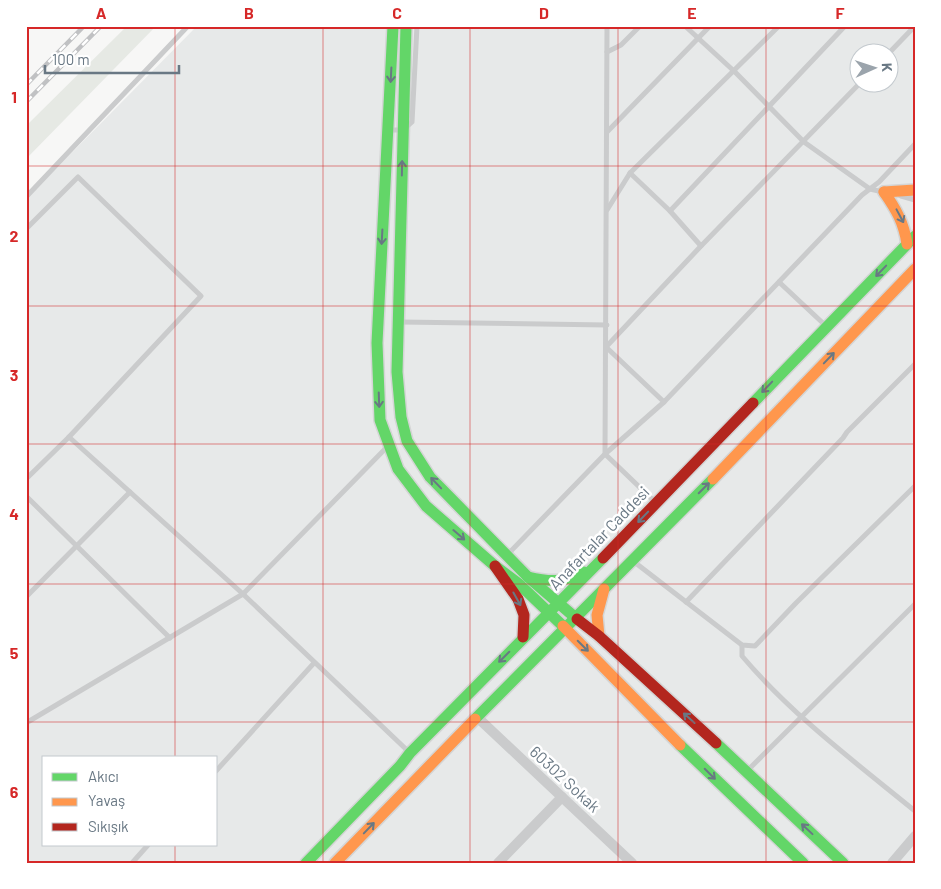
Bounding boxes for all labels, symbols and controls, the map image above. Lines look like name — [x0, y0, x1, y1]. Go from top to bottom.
text: A — [96, 3, 107, 22]
text: B — [244, 3, 254, 22]
text: C — [392, 3, 402, 22]
text: D — [539, 3, 549, 22]
text: E — [687, 3, 697, 22]
text: F — [836, 3, 845, 22]
scale bar — [45, 42, 179, 74]
north arrow — [848, 42, 898, 92]
text: 100 m — [52, 50, 90, 68]
text: K — [879, 62, 896, 72]
one-way arrow — [386, 67, 395, 83]
text: 1 — [11, 87, 17, 106]
one-way arrow — [397, 161, 407, 177]
one-way arrow — [895, 209, 905, 224]
text: 2 — [10, 226, 19, 245]
one-way arrow — [378, 229, 387, 245]
one-way arrow — [875, 264, 887, 277]
one-way arrow — [823, 352, 835, 365]
text: 3 — [10, 365, 18, 384]
one-way arrow — [761, 381, 774, 393]
one-way arrow — [374, 391, 384, 407]
one-way arrow — [430, 477, 442, 489]
street label: Anafartalar Caddesi — [544, 482, 653, 593]
one-way arrow — [698, 482, 710, 494]
text: 4 — [9, 504, 19, 523]
one-way arrow — [637, 510, 649, 522]
one-way arrow — [452, 529, 465, 540]
one-way arrow — [513, 591, 522, 606]
one-way arrow — [577, 640, 589, 653]
text: 5 — [10, 643, 19, 662]
one-way arrow — [498, 651, 510, 663]
one-way arrow — [682, 712, 695, 724]
street label: 60302 Sokak — [527, 742, 604, 816]
legend — [42, 756, 218, 846]
text: Akıcı — [88, 767, 119, 785]
one-way arrow — [703, 768, 715, 780]
text: 6 — [10, 782, 19, 801]
text: Yavaş — [88, 791, 125, 809]
text: Sıkışık — [88, 817, 129, 835]
one-way arrow — [363, 822, 375, 834]
one-way arrow — [801, 823, 814, 835]

